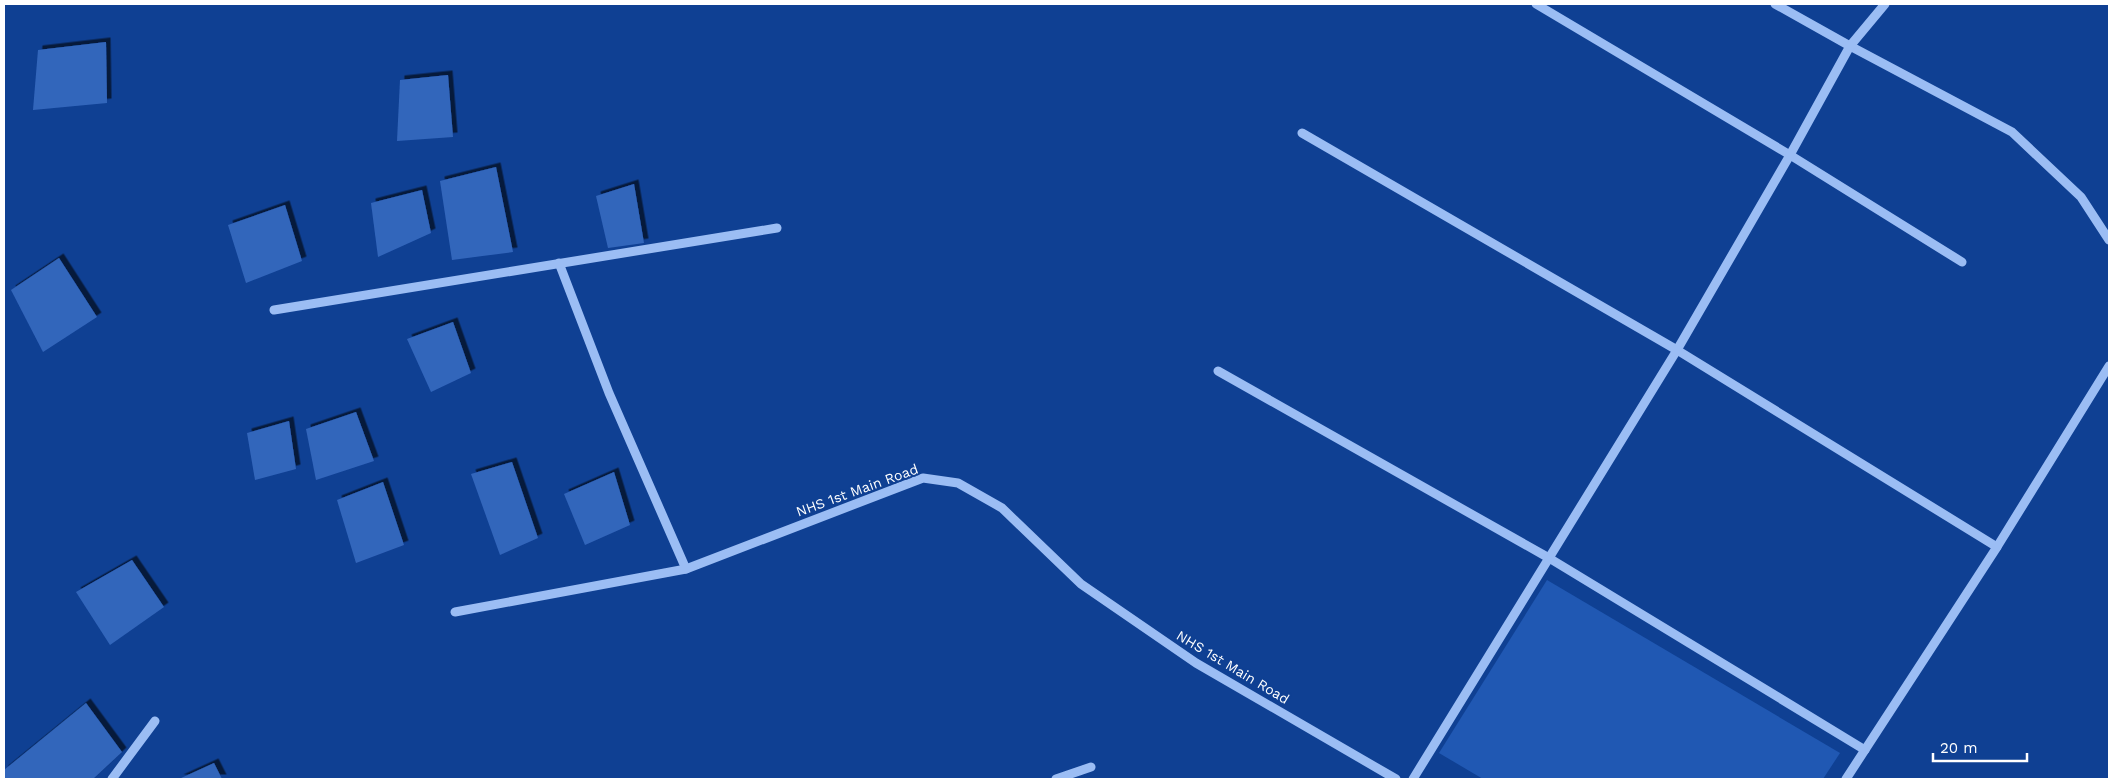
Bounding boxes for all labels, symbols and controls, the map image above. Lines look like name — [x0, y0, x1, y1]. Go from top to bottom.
street label: NHS 1st Main Road — [794, 460, 920, 520]
street label: NHS 1st Main Road — [1174, 627, 1292, 707]
scale bar — [1933, 730, 2027, 762]
text: 20 m — [1940, 739, 1978, 757]

